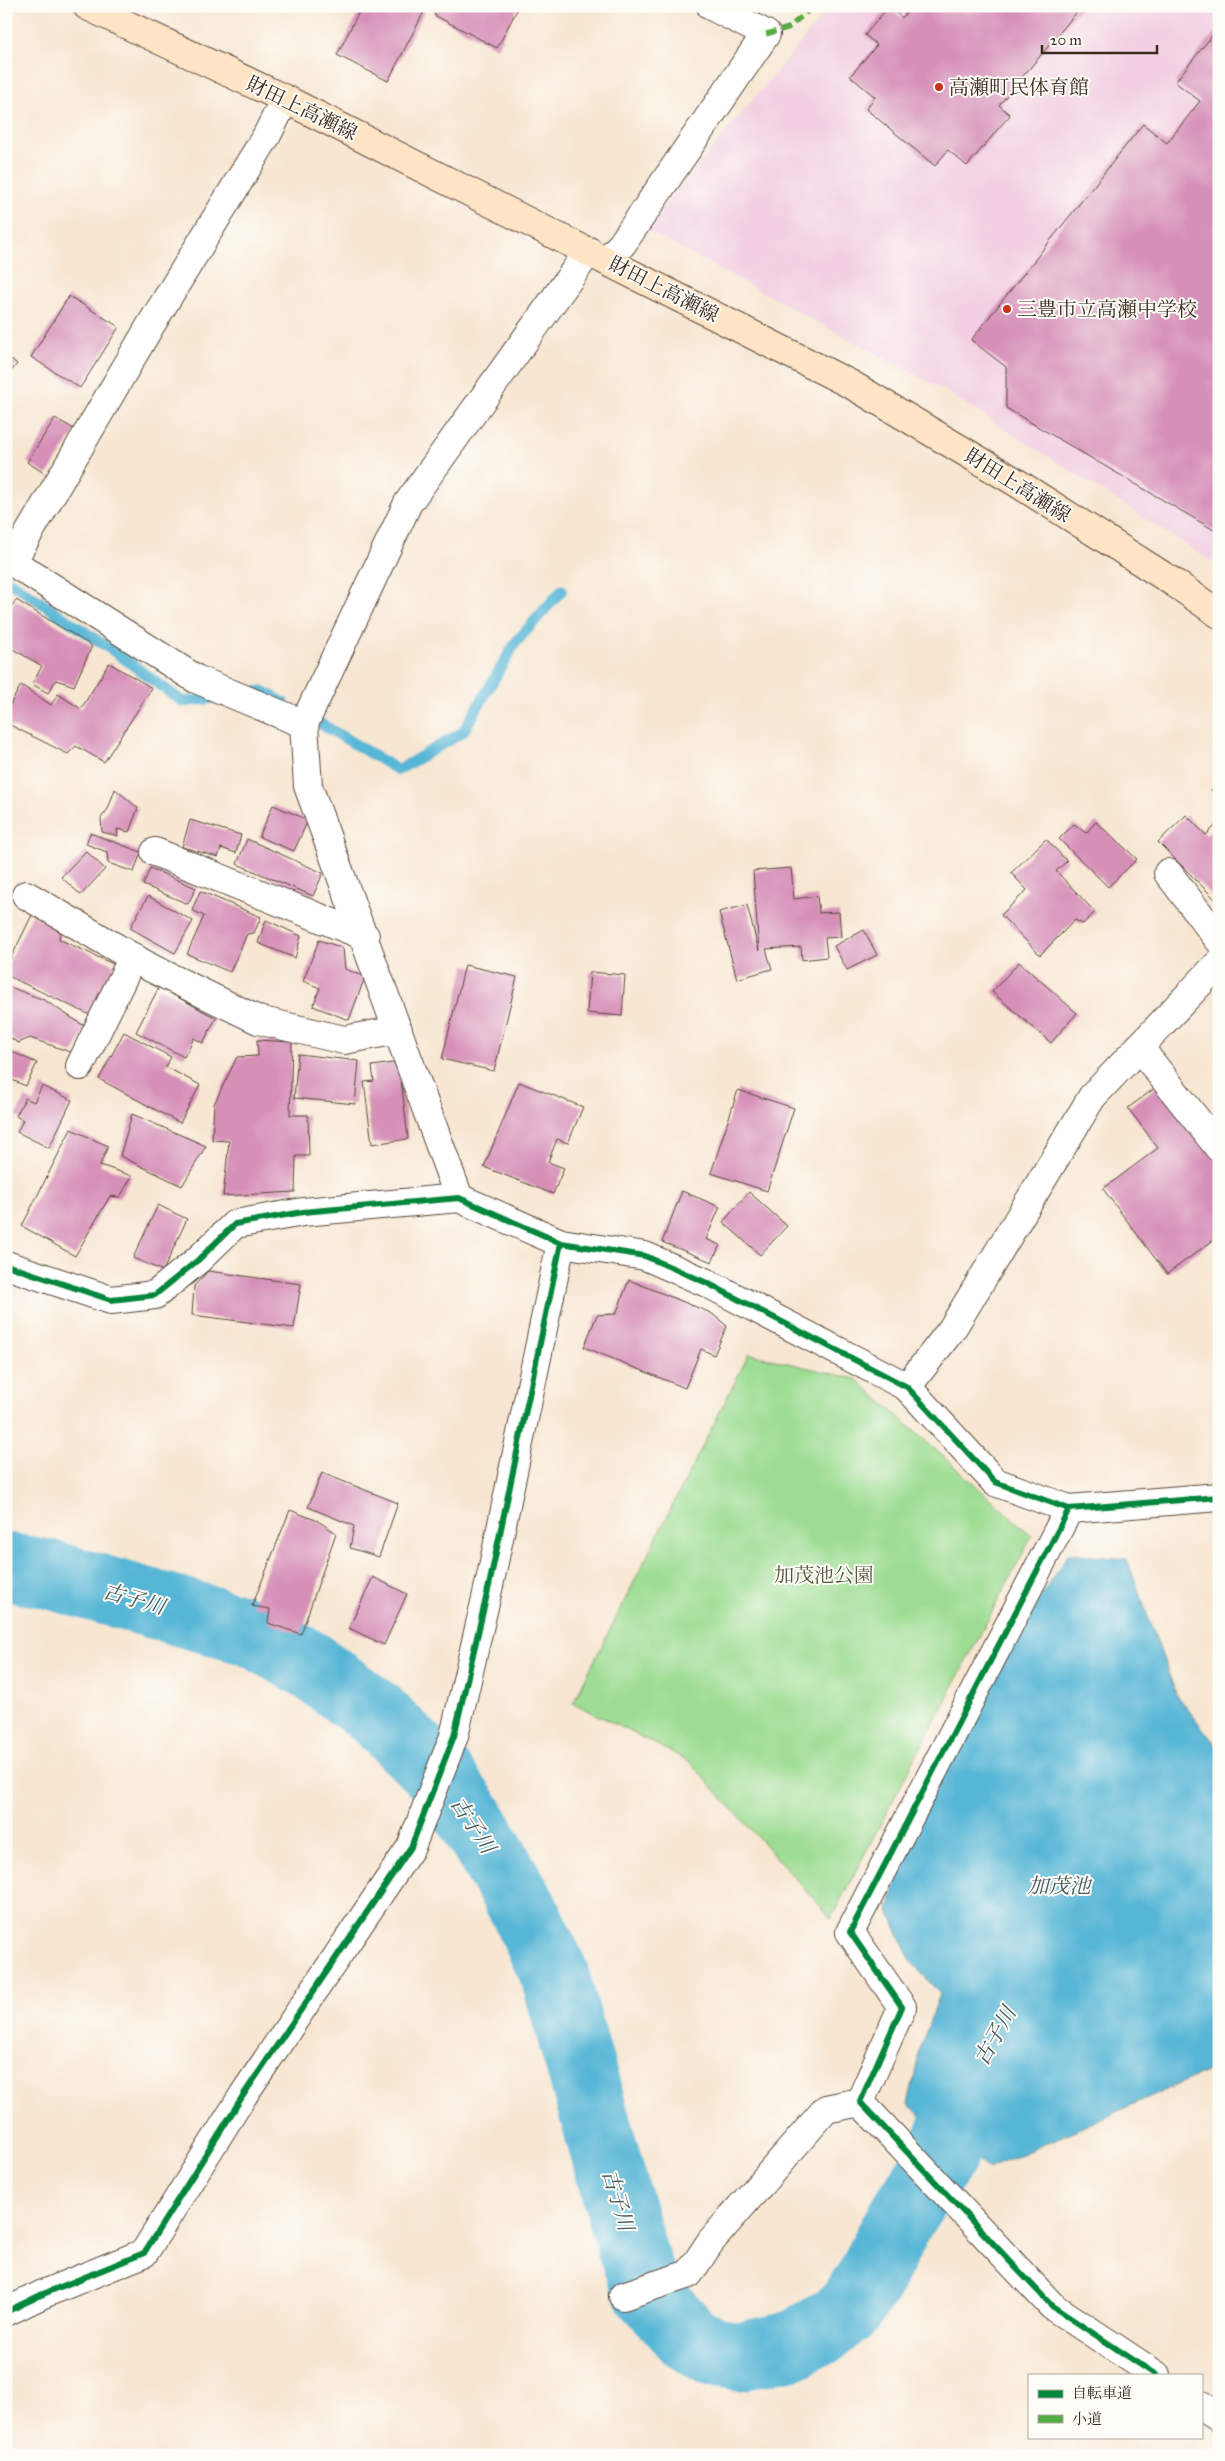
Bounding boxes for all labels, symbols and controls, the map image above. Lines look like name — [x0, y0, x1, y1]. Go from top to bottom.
scale bar — [1042, 22, 1158, 54]
text: 20 m — [1050, 31, 1082, 49]
street label: 財田上高瀬線 — [243, 71, 361, 145]
place label: 高瀬町民体育館 — [949, 75, 1089, 99]
marker: 高瀬町民体育館 — [933, 81, 945, 93]
street label: 財田上高瀬線 — [605, 251, 723, 327]
place label: 三豊市立高瀬中学校 — [1017, 297, 1197, 321]
marker: 三豊市立高瀬中学校 — [1001, 303, 1013, 315]
street label: 財田上高瀬線 — [961, 443, 1075, 527]
park label: 加茂池公園 — [774, 1563, 874, 1587]
water label: 古子川 — [100, 1578, 170, 1621]
water label: 古子川 — [445, 1792, 502, 1860]
water label: 加茂池 — [1028, 1873, 1092, 1899]
water label: 古子川 — [968, 2000, 1023, 2070]
water label: 古子川 — [597, 2166, 640, 2236]
legend — [1028, 2374, 1202, 2438]
text: 自転車道 — [1072, 2384, 1132, 2402]
text: 小道 — [1072, 2410, 1102, 2428]

